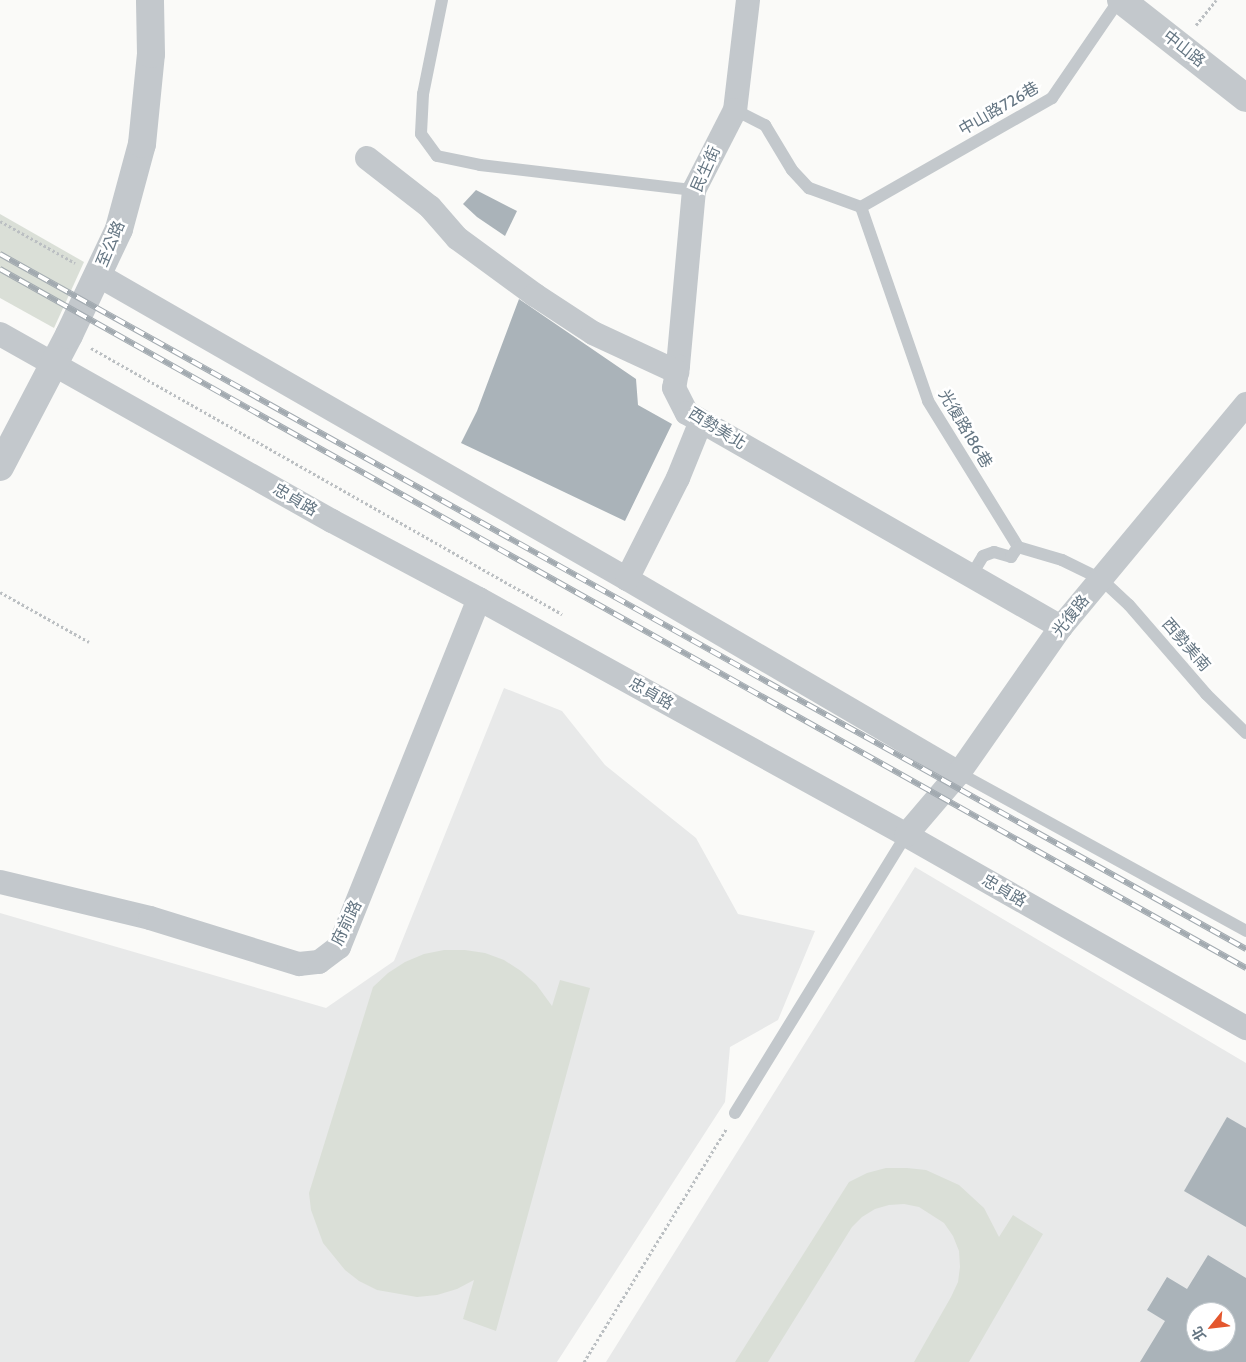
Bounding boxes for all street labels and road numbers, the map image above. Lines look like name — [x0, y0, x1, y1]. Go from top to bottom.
street label: 中山路 — [1159, 27, 1209, 71]
street label: 中山路726巷 — [955, 78, 1043, 140]
street label: 民生街 — [687, 143, 725, 195]
street label: 至公路 — [93, 218, 129, 270]
street label: 光復路186巷 — [934, 386, 996, 472]
street label: 西勢美北 — [685, 404, 749, 454]
street label: 忠貞路 — [269, 480, 321, 520]
street label: 光復路 — [1048, 591, 1094, 641]
street label: 西勢美南 — [1158, 615, 1214, 675]
street label: 忠貞路 — [625, 674, 677, 714]
street label: 忠貞路 — [978, 871, 1030, 911]
street label: 府前路 — [328, 897, 366, 949]

